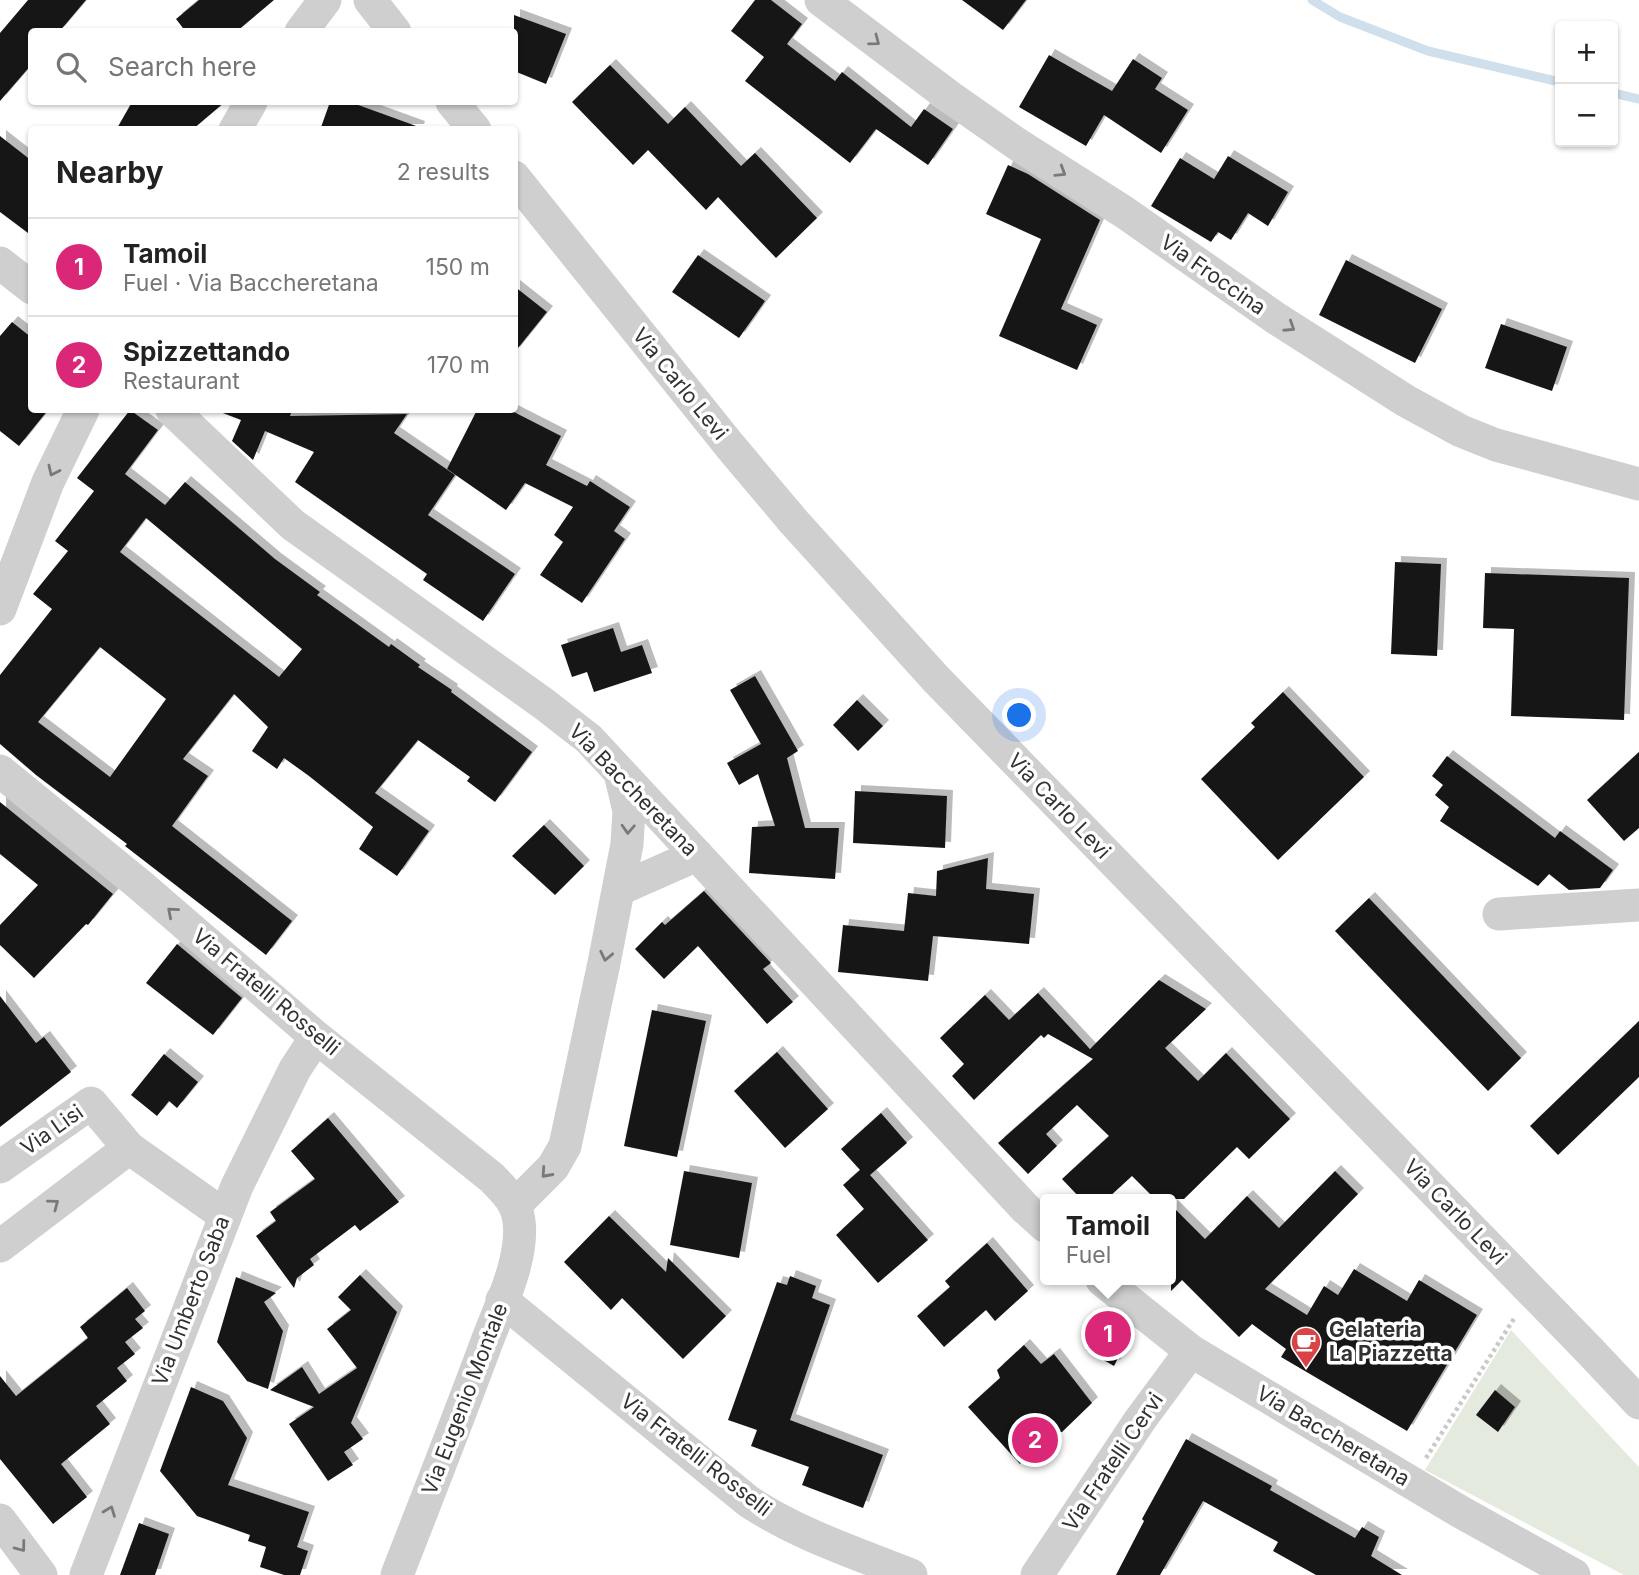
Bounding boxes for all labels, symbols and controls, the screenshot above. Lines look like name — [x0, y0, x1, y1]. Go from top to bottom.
map controls — [1555, 21, 1618, 147]
button: + — [1555, 21, 1618, 84]
search box — [28, 28, 518, 105]
one-way arrow — [867, 33, 880, 45]
icon: search — [52, 48, 90, 86]
text: Search here — [108, 51, 257, 82]
button: − — [1555, 84, 1618, 147]
text: Nearby — [56, 154, 164, 190]
text: 2 results — [397, 158, 490, 186]
one-way arrow — [1053, 164, 1066, 177]
street label: Via Froccina — [1156, 229, 1271, 320]
text: Tamoil — [123, 238, 207, 269]
text: 1 — [74, 253, 84, 281]
text: 150 m — [426, 253, 490, 281]
text: Fuel · Via Baccheretana — [123, 269, 379, 297]
one-way arrow — [1282, 319, 1295, 332]
street label: Via Carlo Levi — [628, 323, 733, 445]
text: Spizzettando — [123, 336, 290, 367]
text: 2 — [72, 351, 86, 379]
text: 170 m — [427, 351, 490, 379]
text: Restaurant — [123, 367, 240, 395]
one-way arrow — [47, 464, 61, 476]
your location — [1002, 698, 1036, 732]
street label: Via Baccheretana — [564, 718, 703, 861]
street label: Via Carlo Levi — [1003, 748, 1116, 864]
one-way arrow — [621, 824, 636, 835]
one-way arrow — [167, 908, 180, 920]
street label: Via Fratelli Rosselli — [188, 923, 345, 1060]
one-way arrow — [599, 950, 614, 962]
street label: Via Lisi — [16, 1099, 88, 1160]
street label: Via Carlo Levi — [1399, 1154, 1512, 1270]
one-way arrow — [542, 1165, 555, 1178]
popup — [1040, 1194, 1176, 1285]
one-way arrow — [47, 1200, 59, 1213]
text: Tamoil — [1066, 1210, 1150, 1241]
street label: Via Umberto Saba — [147, 1212, 234, 1389]
text: Fuel — [1066, 1241, 1111, 1269]
street label: Via Eugenio Montale — [416, 1299, 513, 1498]
pin: 1 — [1085, 1308, 1131, 1360]
place label: Gelateria La Piazzetta — [1329, 1317, 1453, 1366]
cafe icon: Gelateria La Piazzetta — [1289, 1325, 1323, 1369]
street label: Via Baccheretana — [1252, 1380, 1414, 1491]
street label: Via Fratelli Rosselli — [616, 1388, 777, 1521]
street label: Via Fratelli Cervi — [1057, 1388, 1168, 1536]
pin: 2 — [1012, 1414, 1058, 1466]
one-way arrow — [102, 1506, 116, 1518]
one-way arrow — [12, 1540, 25, 1552]

